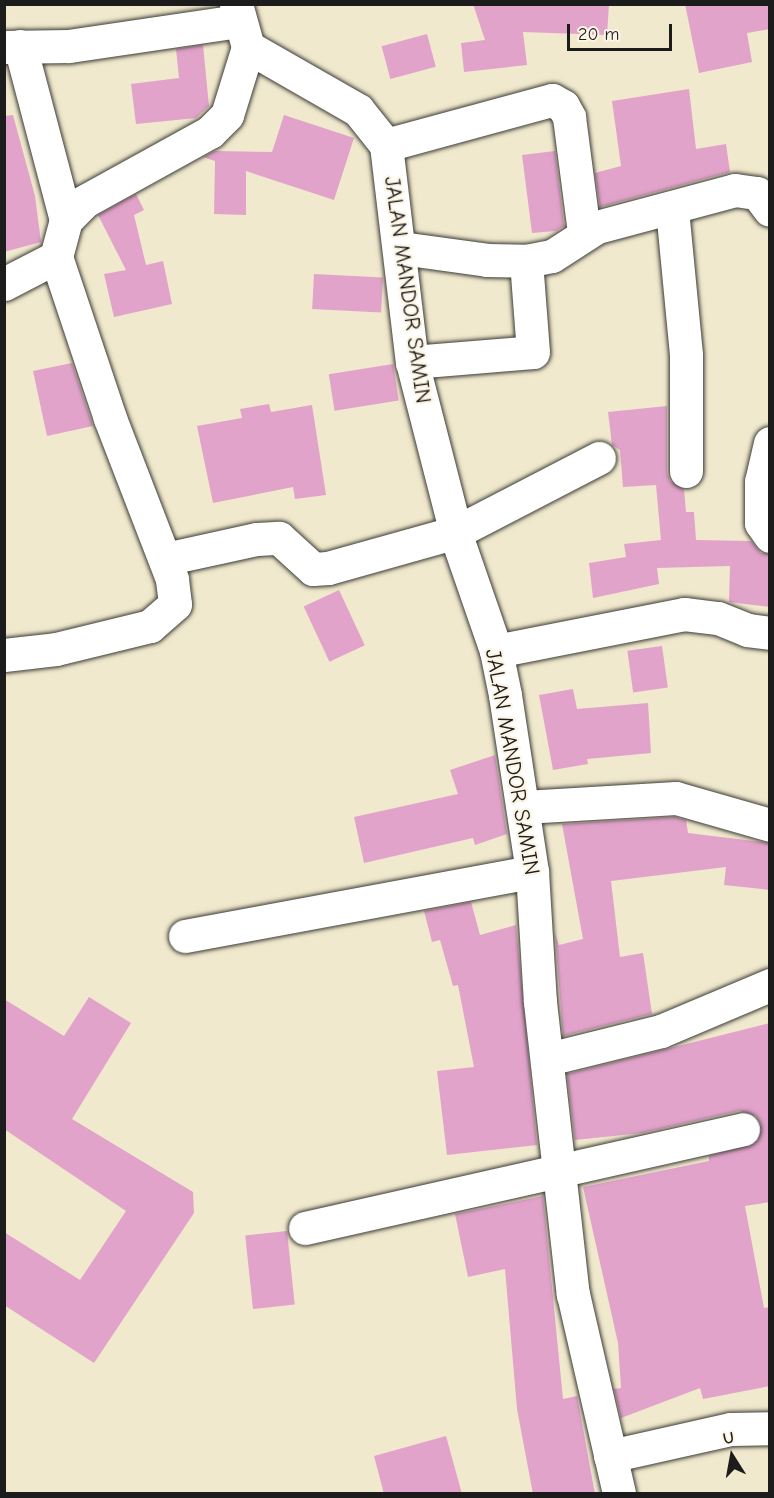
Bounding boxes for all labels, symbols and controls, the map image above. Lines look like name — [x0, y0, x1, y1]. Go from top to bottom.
scale bar — [570, 12, 675, 50]
text: 20 m — [578, 24, 619, 45]
street label: JALAN MANDOR SAMIN — [378, 175, 436, 405]
street label: JALAN MANDOR SAMIN — [479, 647, 545, 877]
north arrow — [702, 1426, 762, 1486]
text: U — [722, 1428, 736, 1448]

